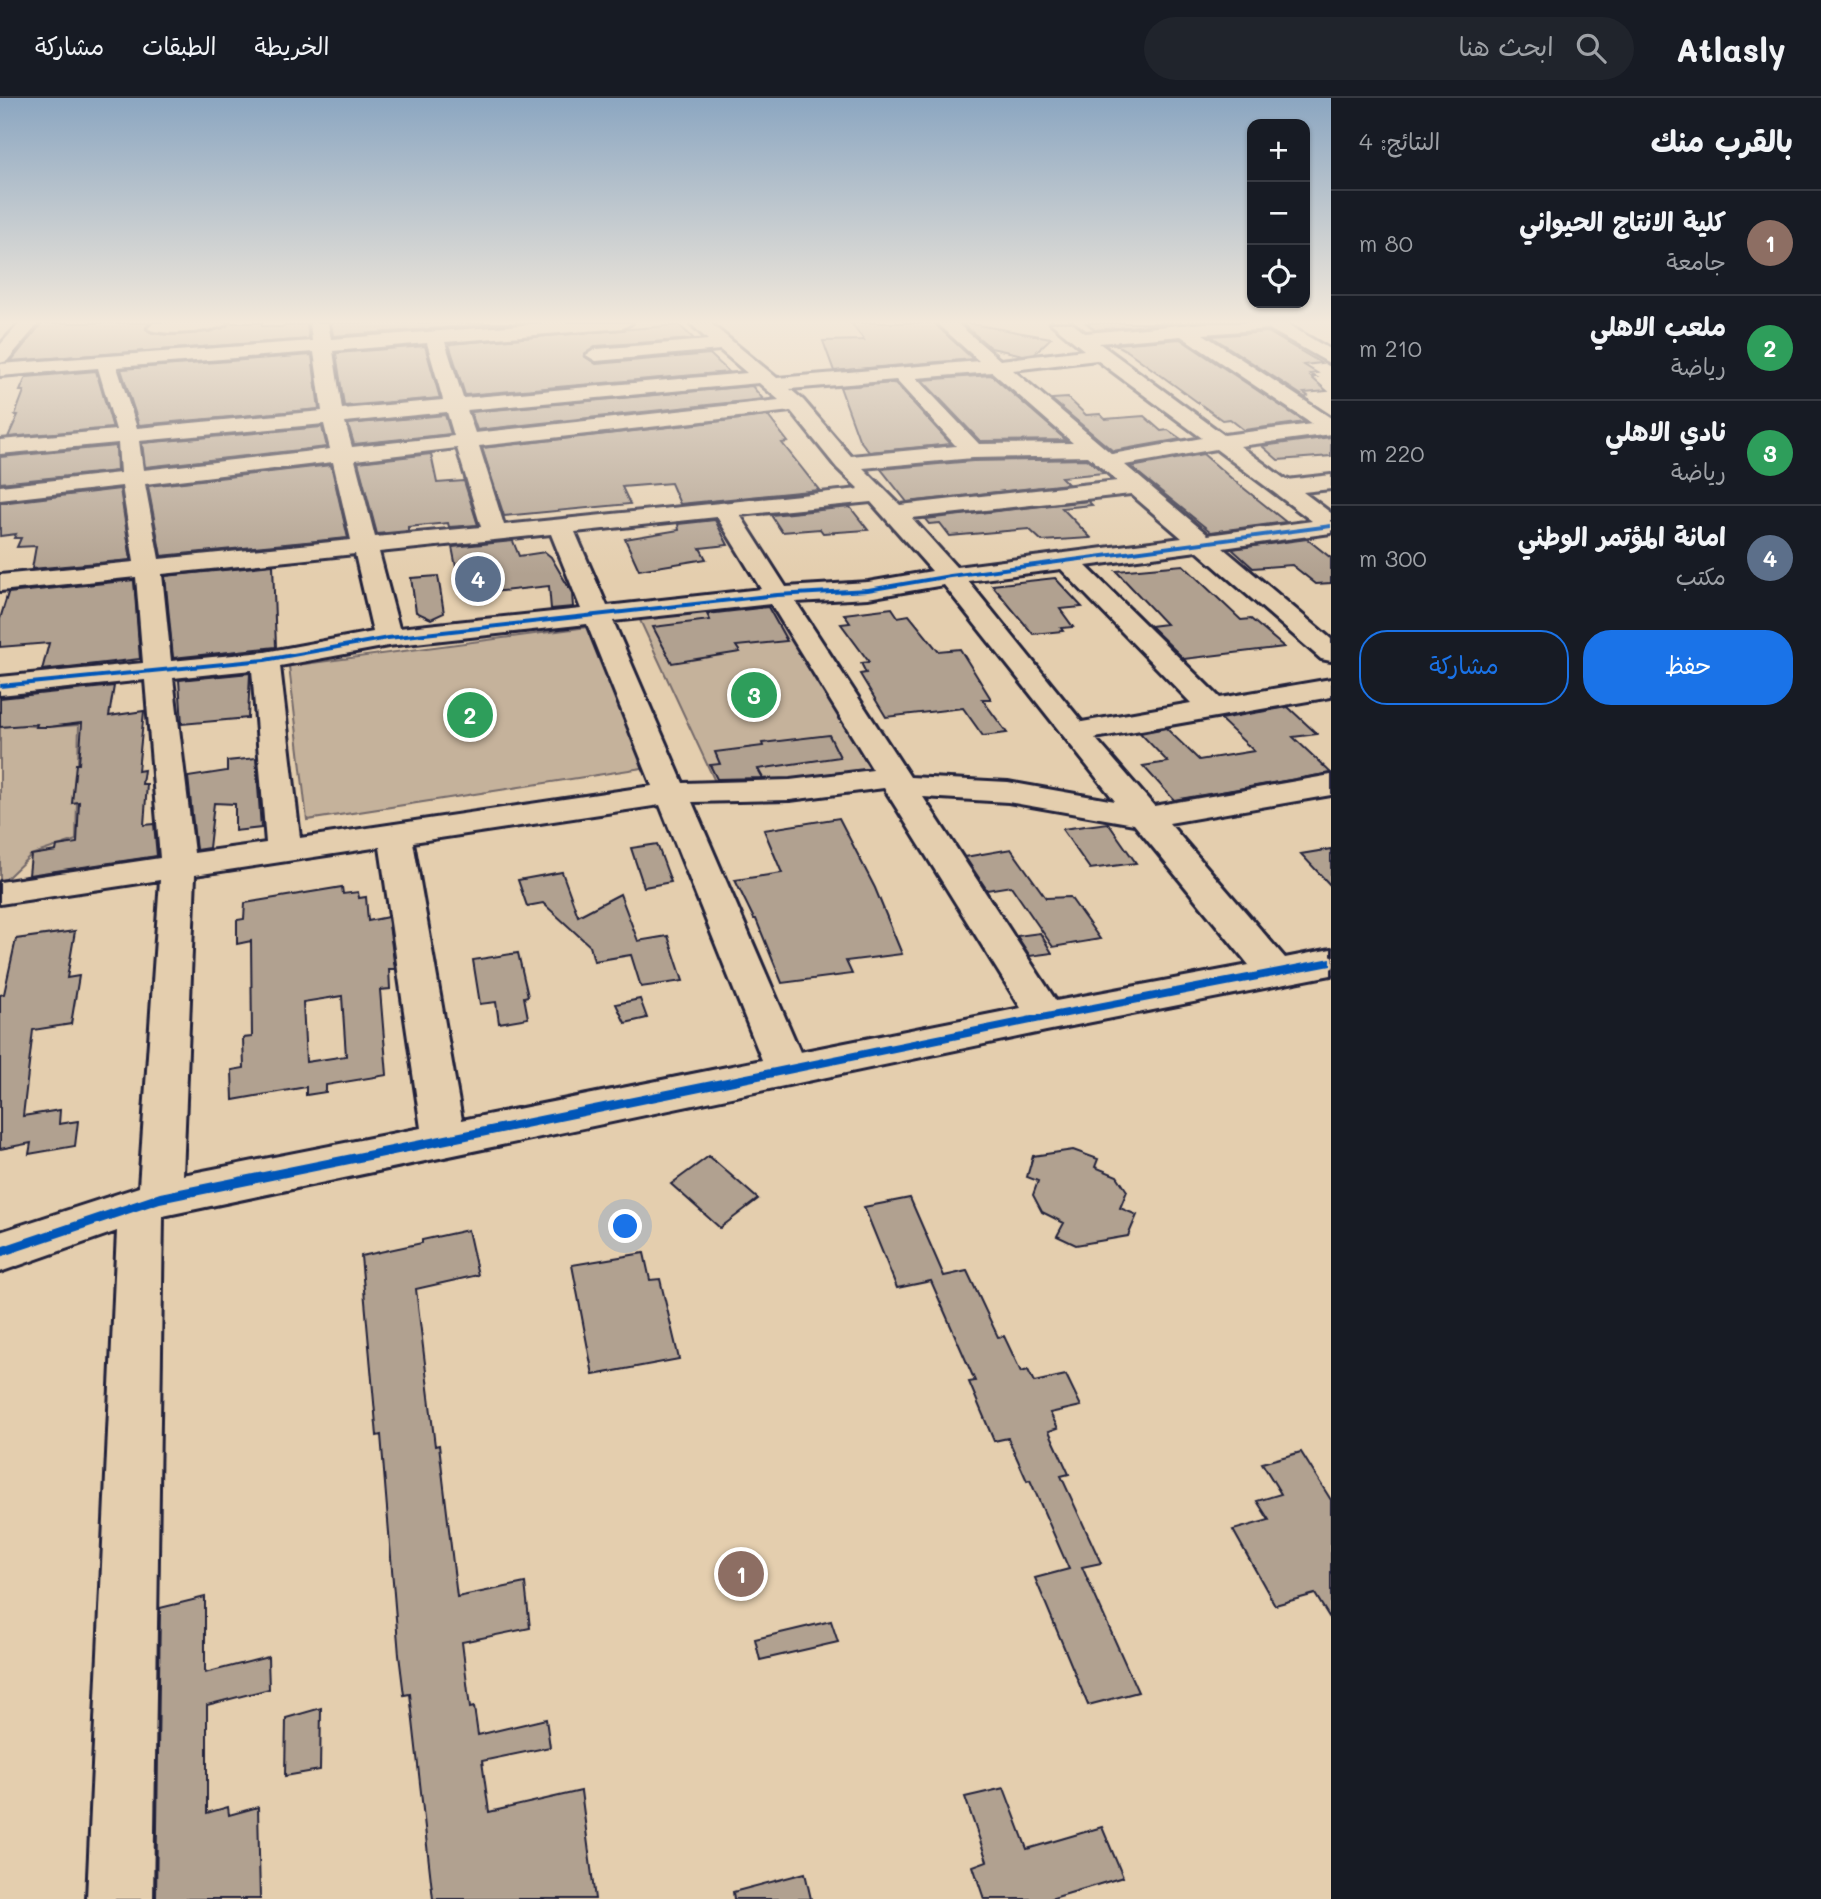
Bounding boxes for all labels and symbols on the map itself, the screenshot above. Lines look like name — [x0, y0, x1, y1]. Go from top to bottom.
pin: 4 — [455, 553, 501, 605]
pin: 3 — [731, 669, 777, 721]
pin: 2 — [447, 689, 493, 741]
your location — [608, 1209, 642, 1243]
pin: 1 — [718, 1548, 764, 1600]

